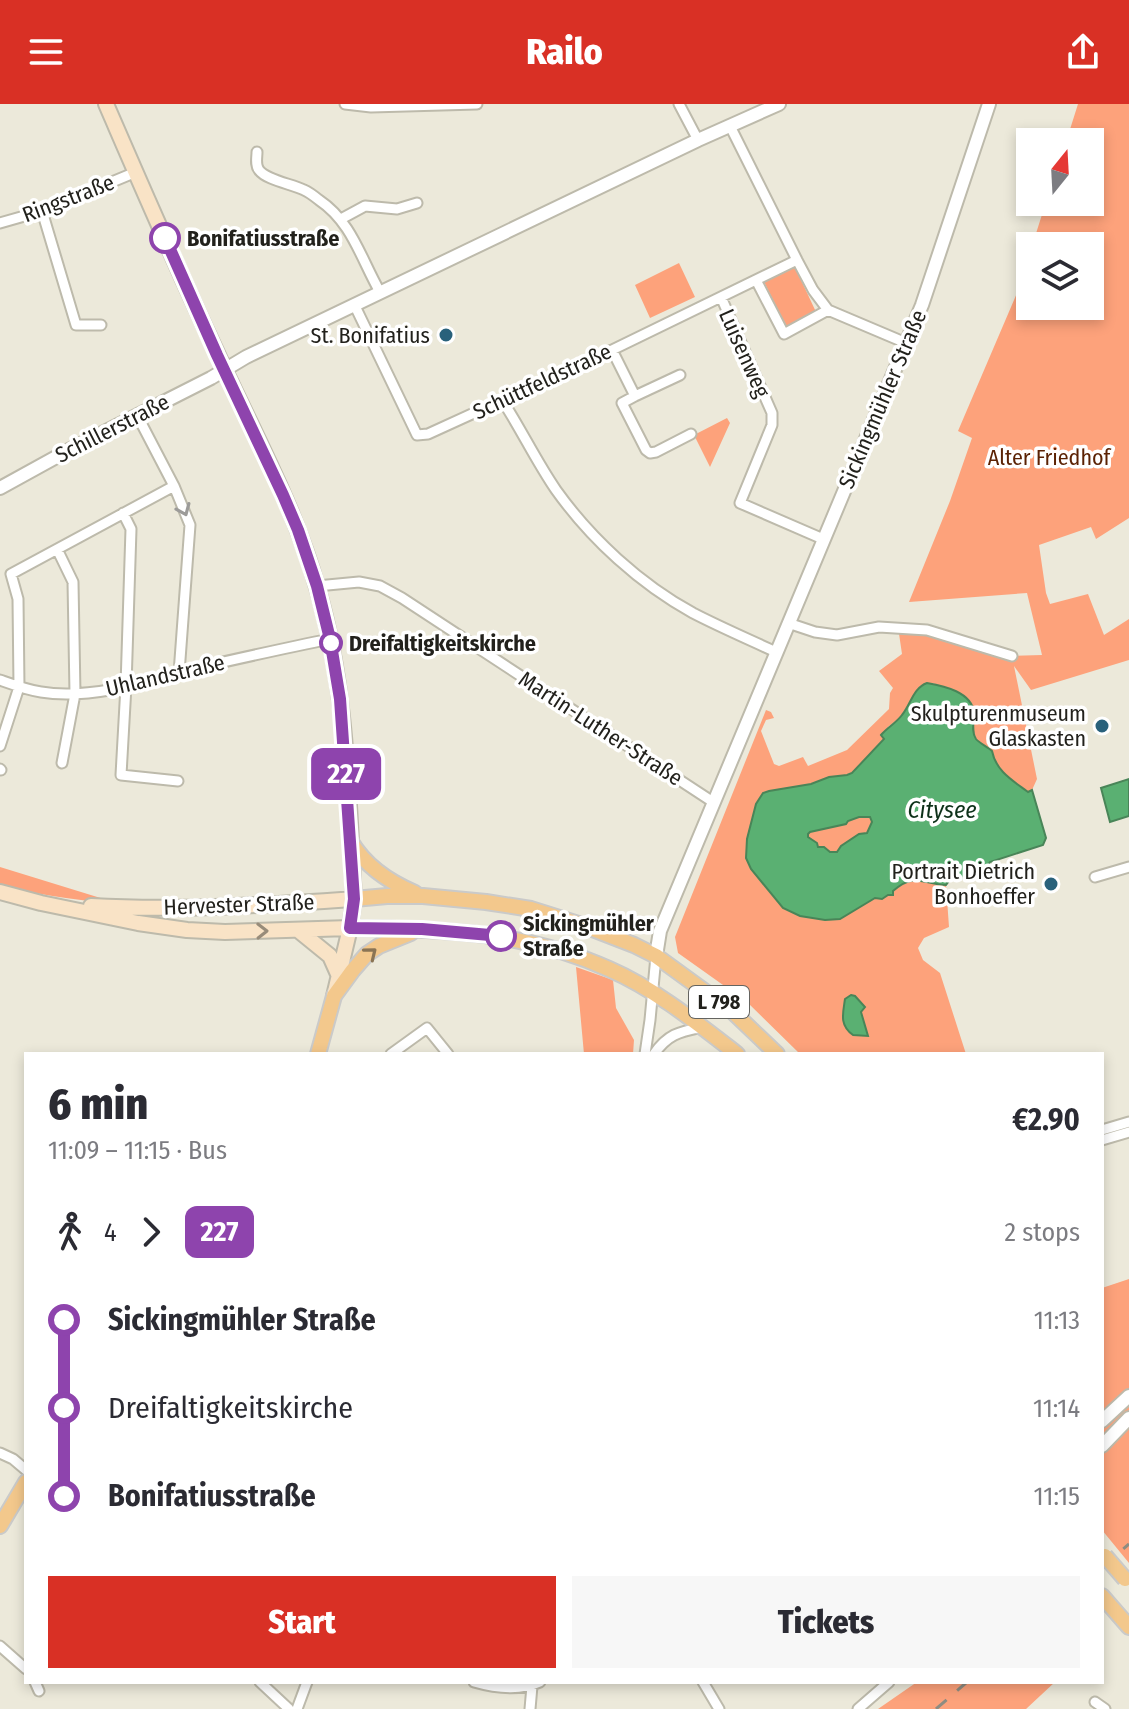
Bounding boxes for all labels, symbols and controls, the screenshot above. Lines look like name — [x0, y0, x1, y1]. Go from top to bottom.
icon: menu — [24, 30, 68, 74]
text: Railo — [526, 30, 603, 74]
icon: share — [1061, 30, 1105, 74]
north arrow — [1016, 128, 1104, 216]
map controls — [1016, 128, 1104, 320]
street label: Ringstraße — [18, 169, 118, 228]
marker: Bonifatiusstraße — [150, 223, 180, 253]
place label: Bonifatiusstraße — [187, 225, 339, 252]
button: layers — [1016, 232, 1104, 320]
street label: Luisenweg — [713, 305, 776, 402]
street label: Sickingmühler Straße — [833, 306, 932, 493]
place label: St. Bonifatius — [311, 322, 430, 349]
marker: St. Bonifatius — [437, 326, 455, 344]
street label: Schüttfeldstraße — [469, 338, 616, 425]
street label: Schillerstraße — [51, 388, 174, 469]
park label: Alter Friedhof — [988, 444, 1112, 471]
one-way arrow — [175, 502, 191, 516]
place label: Dreifaltigkeitskirche — [349, 630, 536, 657]
marker: Dreifaltigkeitskirche — [320, 632, 342, 654]
street label: Uhlandstraße — [103, 649, 227, 702]
street label: Martin-Luther-Straße — [514, 665, 688, 791]
place label: Skulpturenmuseum Glaskasten — [911, 700, 1086, 752]
marker: Skulpturenmuseum Glaskasten — [1093, 717, 1111, 735]
line badge: 227 — [300, 748, 392, 800]
text: 227 — [327, 757, 365, 790]
water label: Citysee — [907, 796, 977, 824]
place label: Portrait Dietrich Bonhoeffer — [891, 858, 1035, 910]
marker: Portrait Dietrich Bonhoeffer — [1042, 875, 1060, 893]
street label: Hervester Straße — [163, 888, 315, 921]
place label: Sickingmühler Straße — [523, 910, 655, 962]
marker: Sickingmühler Straße — [486, 921, 516, 951]
one-way arrow — [256, 922, 269, 939]
one-way arrow — [362, 948, 376, 963]
road number: L 798 — [689, 986, 749, 1018]
text: 6 min — [48, 1078, 148, 1131]
text: €2.90 — [1012, 1102, 1080, 1138]
text: 11:09 – 11:15 · Bus — [48, 1135, 227, 1166]
icon: walk — [48, 1210, 92, 1254]
icon: forward — [129, 1210, 173, 1254]
text: 227 — [201, 1215, 238, 1248]
text: 4 — [104, 1217, 117, 1248]
text: 2 stops — [1005, 1217, 1080, 1248]
text: Sickingmühler Straße — [108, 1302, 376, 1338]
text: 11:13 — [1034, 1305, 1080, 1336]
text: Dreifaltigkeitskirche — [108, 1390, 353, 1426]
text: 11:14 — [1033, 1393, 1080, 1424]
text: Bonifatiusstraße — [108, 1478, 316, 1514]
text: 11:15 — [1034, 1481, 1080, 1512]
button: Start — [48, 1576, 556, 1668]
button: Tickets — [572, 1576, 1080, 1668]

